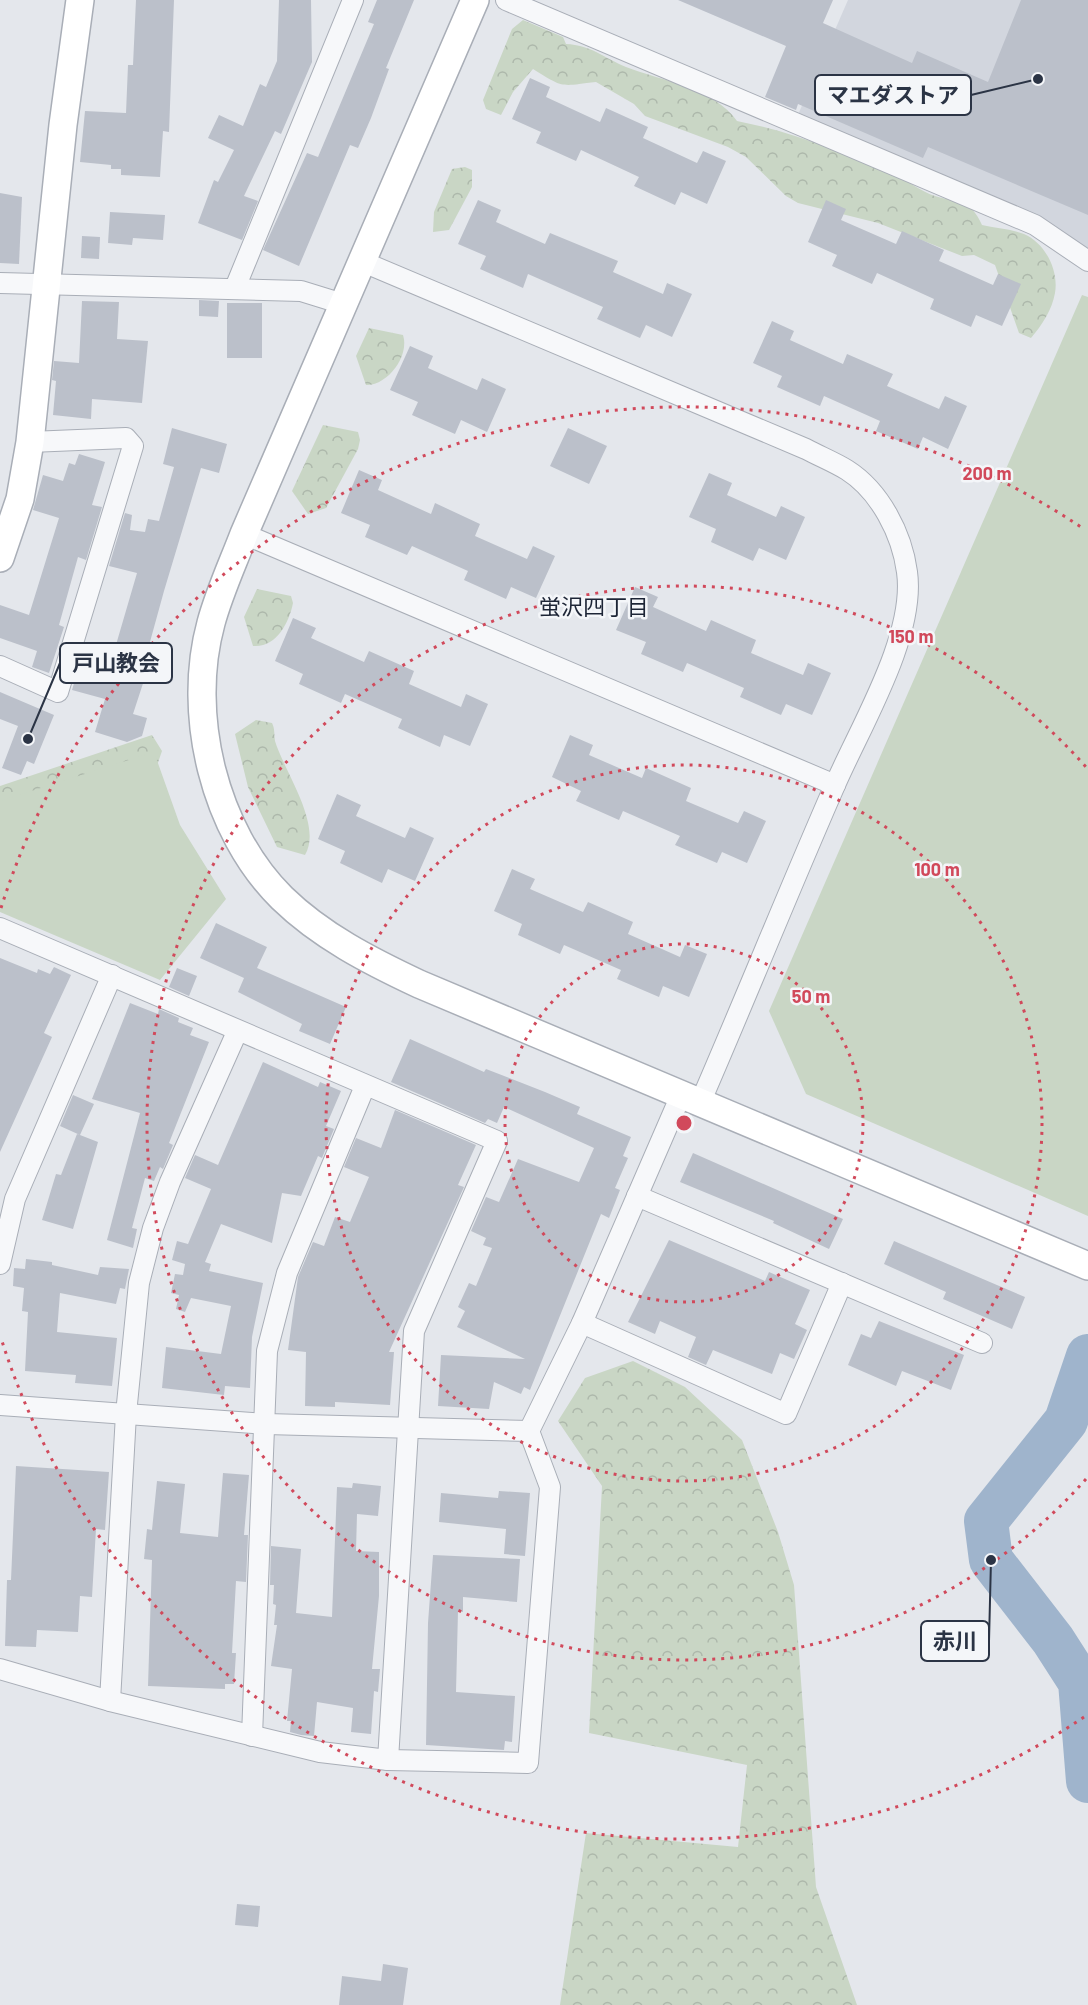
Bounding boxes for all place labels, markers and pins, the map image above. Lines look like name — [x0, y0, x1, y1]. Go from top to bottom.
callout: マエダストア — [815, 75, 971, 115]
callout: 戸山教会 — [60, 643, 172, 683]
centre of rings — [674, 1113, 694, 1133]
callout: 赤川 — [921, 1621, 989, 1661]

